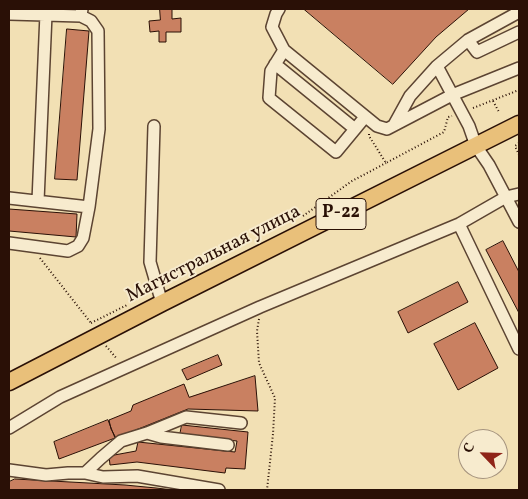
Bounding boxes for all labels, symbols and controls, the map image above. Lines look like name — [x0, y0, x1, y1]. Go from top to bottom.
road number: Р-22 — [316, 198, 366, 230]
street label: Магистральная улица — [123, 201, 305, 309]
north arrow — [458, 429, 508, 479]
text: С — [459, 440, 480, 456]

